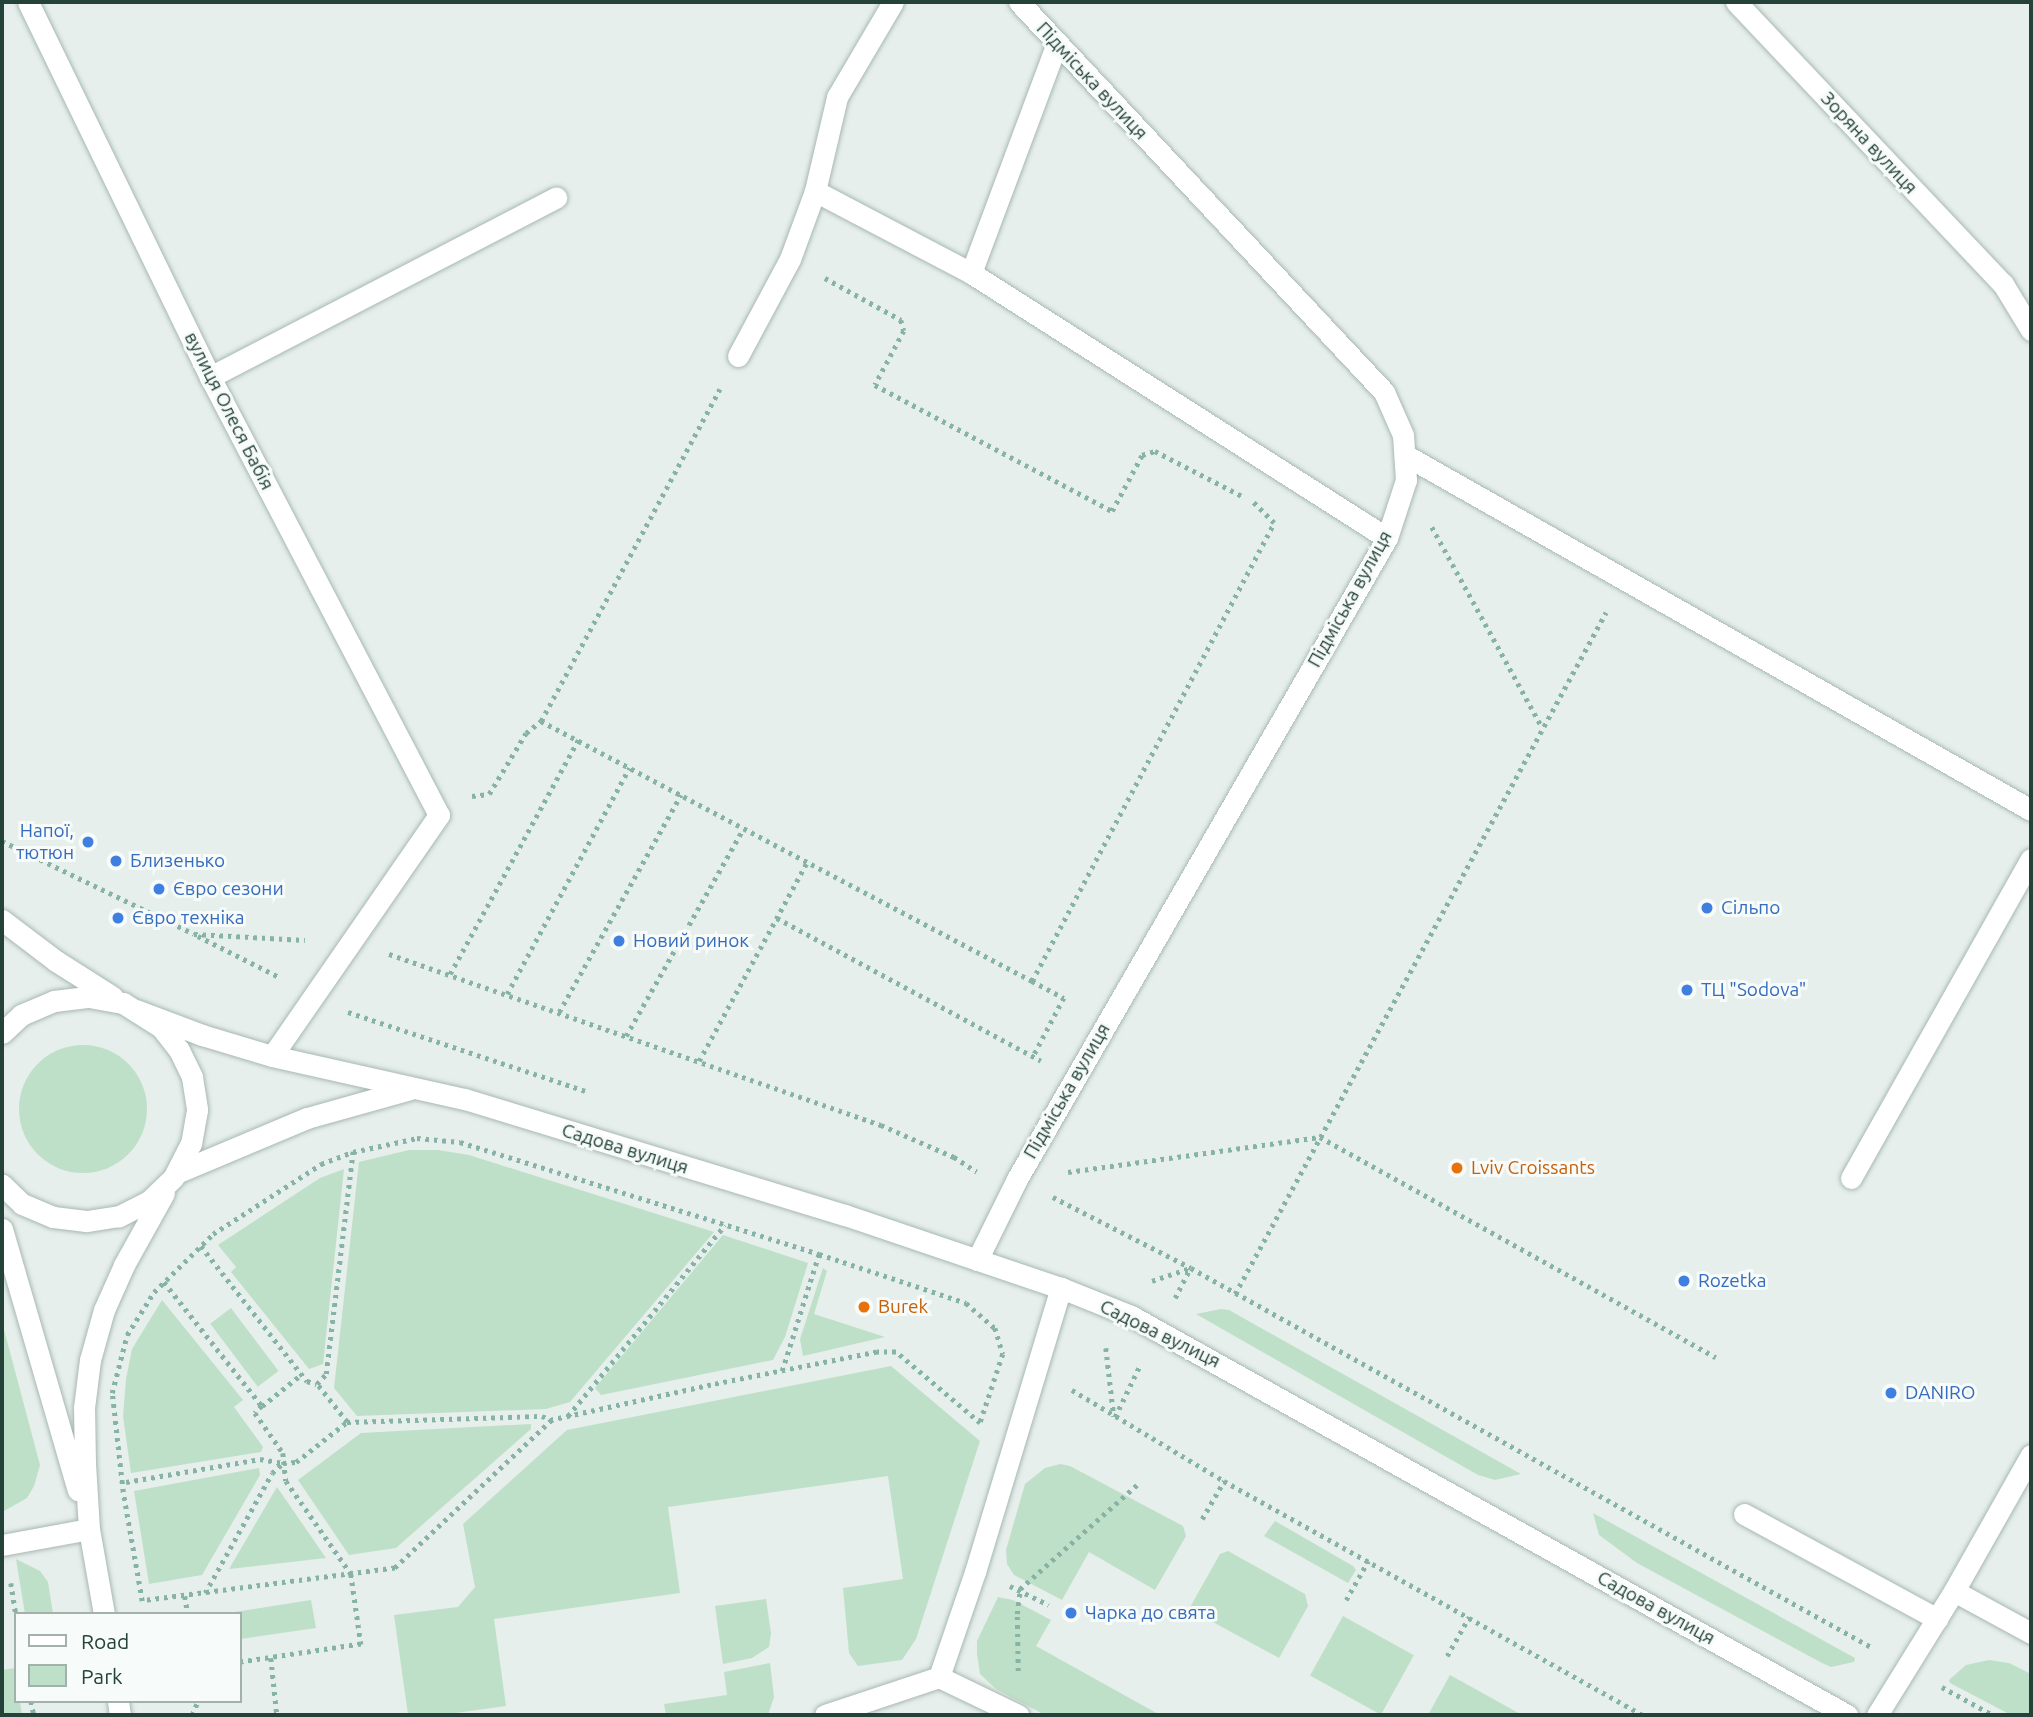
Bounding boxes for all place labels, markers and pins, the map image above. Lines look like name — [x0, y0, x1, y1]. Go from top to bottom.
place label: Напої, тютюн — [16, 820, 74, 864]
marker: Напої, тютюн — [80, 834, 96, 850]
place label: Близенько — [130, 850, 225, 872]
marker: Близенько — [108, 853, 124, 869]
place label: Євро сезони — [173, 878, 284, 900]
marker: Євро сезони — [151, 881, 167, 897]
place label: Сільпо — [1721, 897, 1780, 919]
marker: Сільпо — [1699, 900, 1715, 916]
place label: Євро техніка — [132, 907, 245, 929]
marker: Євро техніка — [110, 910, 126, 926]
place label: Новий ринок — [633, 930, 749, 952]
marker: Новий ринок — [611, 933, 627, 949]
place label: ТЦ "Sodova" — [1701, 979, 1806, 1001]
marker: ТЦ "Sodova" — [1679, 982, 1695, 998]
place label: Lviv Croissants — [1471, 1157, 1595, 1179]
marker: Lviv Croissants — [1449, 1160, 1465, 1176]
place label: Rozetka — [1698, 1270, 1767, 1292]
marker: Rozetka — [1676, 1273, 1692, 1289]
place label: Burek — [878, 1296, 928, 1318]
marker: Burek — [856, 1299, 872, 1315]
place label: DANIRO — [1905, 1382, 1976, 1404]
marker: DANIRO — [1883, 1385, 1899, 1401]
place label: Чарка до свята — [1085, 1602, 1216, 1624]
marker: Чарка до свята — [1063, 1605, 1079, 1621]

